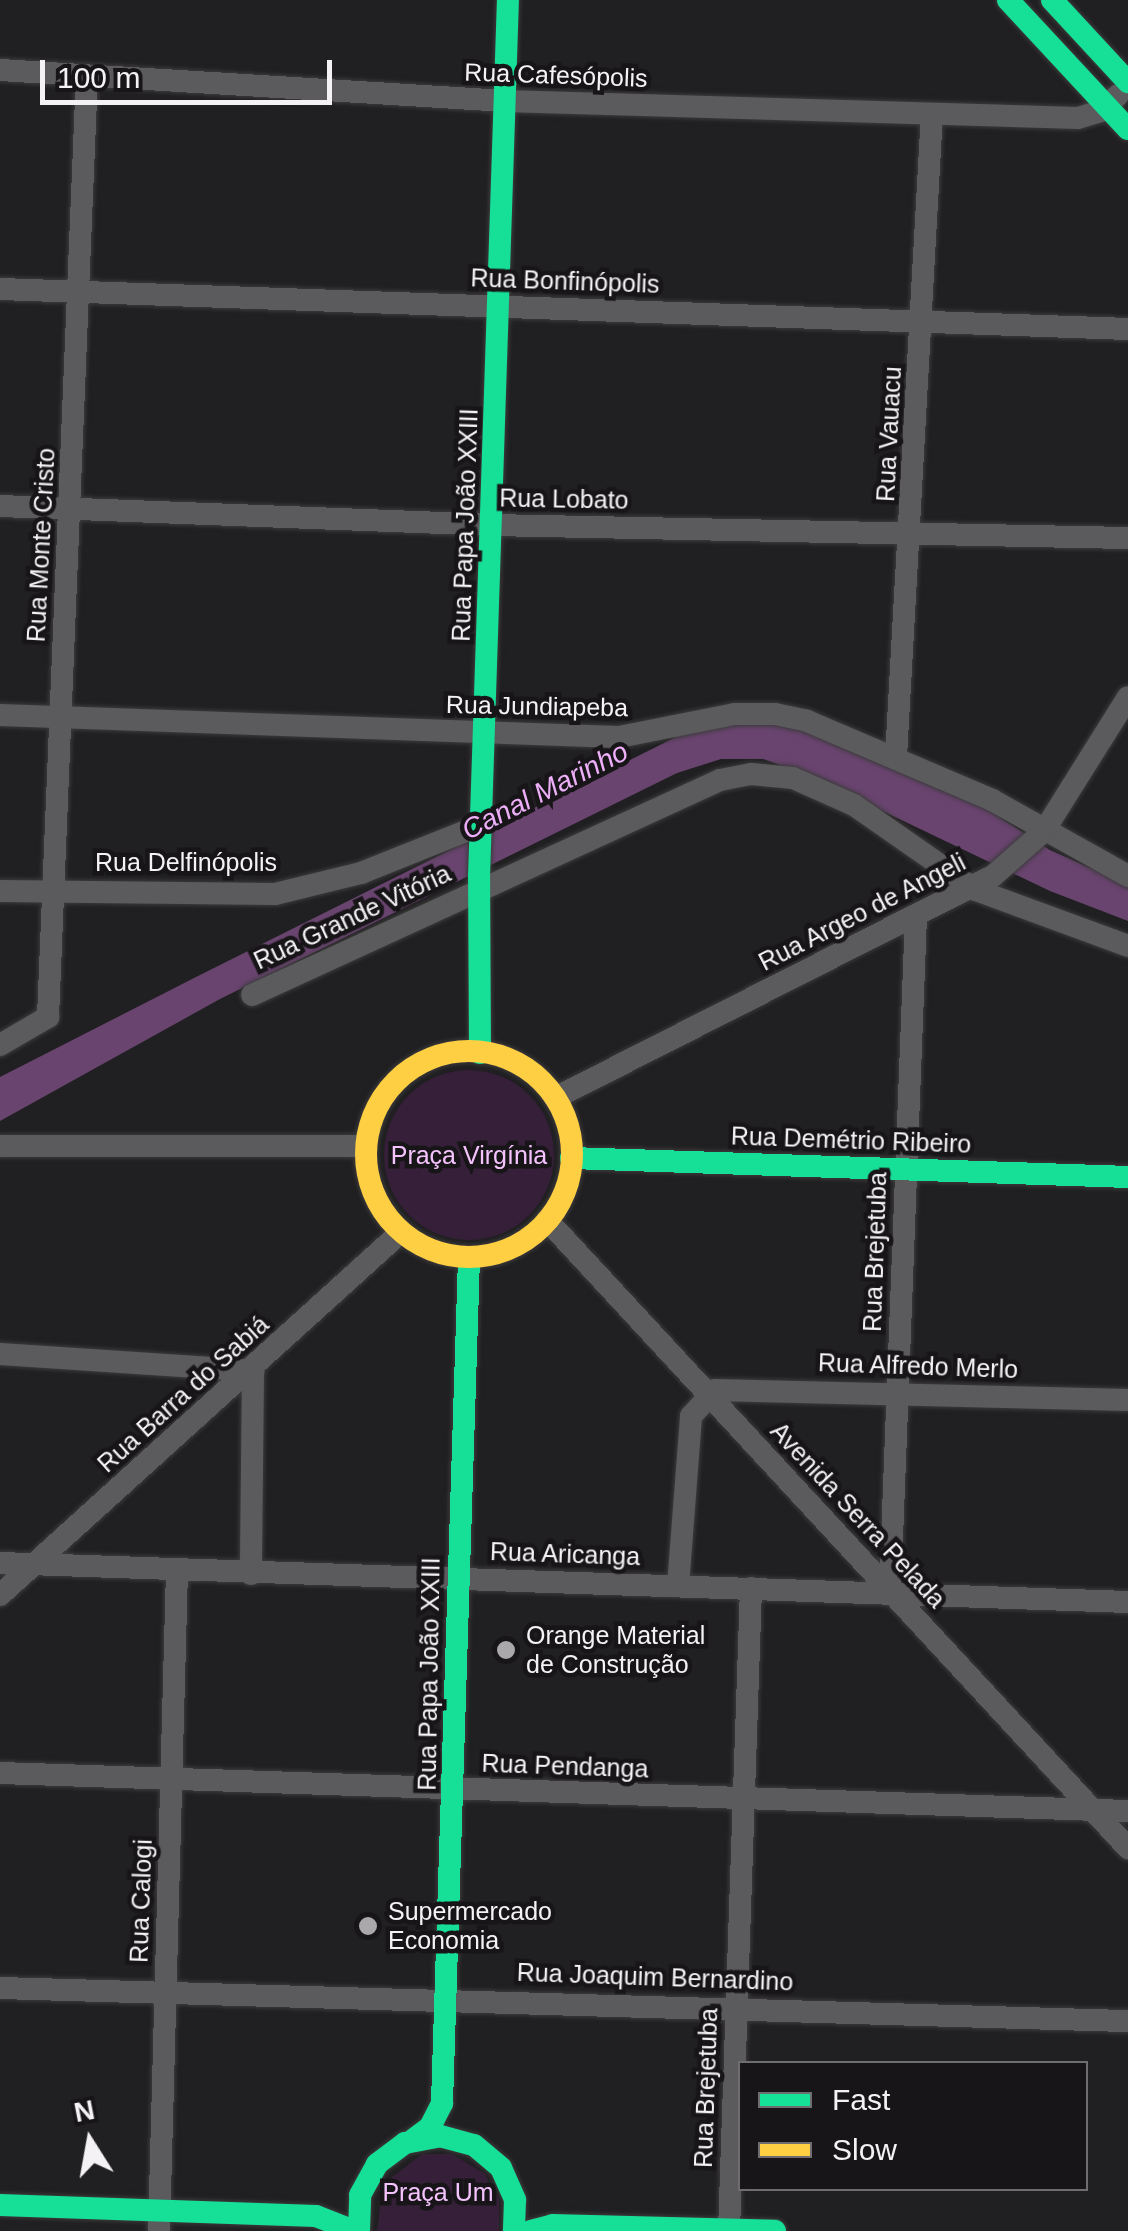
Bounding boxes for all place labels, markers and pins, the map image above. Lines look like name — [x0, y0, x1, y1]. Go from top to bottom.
place label: Orange Material de Construção — [526, 1621, 705, 1680]
marker: Orange Material de Construção — [495, 1639, 517, 1661]
place label: Supermercado Economia — [388, 1897, 552, 1956]
marker: Supermercado Economia — [357, 1915, 379, 1937]

